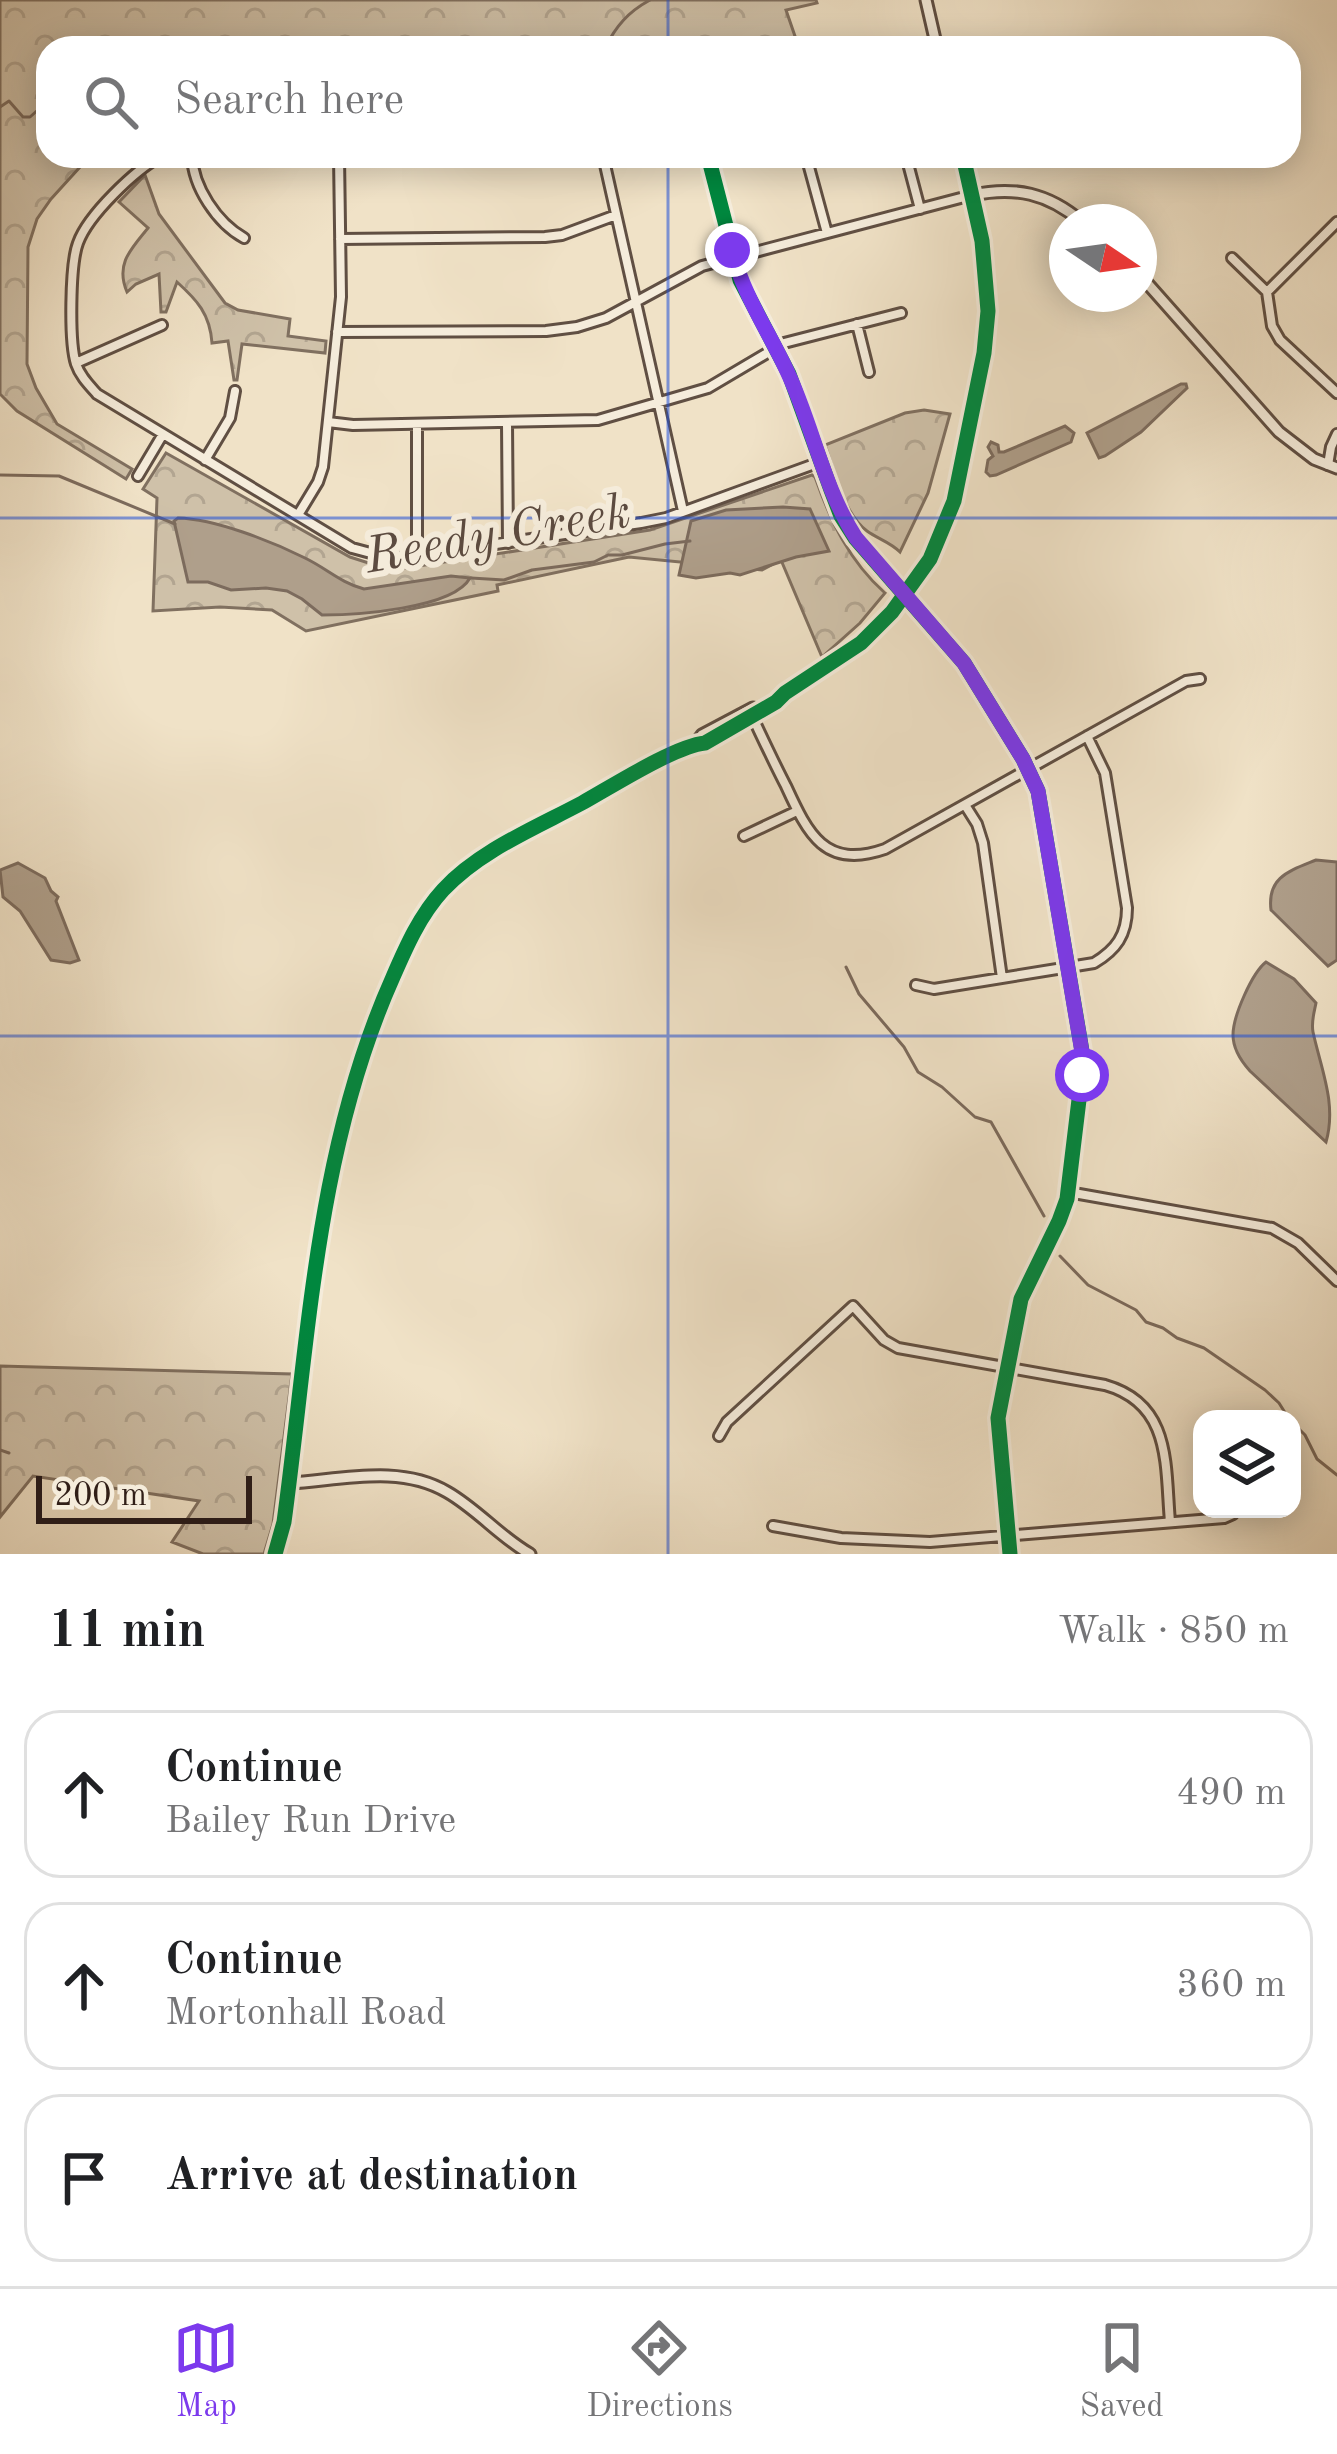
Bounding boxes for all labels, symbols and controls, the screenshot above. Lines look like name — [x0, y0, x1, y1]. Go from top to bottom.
search box — [36, 36, 1301, 168]
icon: search — [78, 69, 144, 135]
text: Search here — [174, 79, 404, 124]
north arrow — [1049, 204, 1157, 312]
route end — [705, 223, 759, 277]
water label: Reedy Creek — [360, 488, 635, 586]
route start — [1055, 1048, 1109, 1102]
map controls — [1193, 1410, 1301, 1518]
button: layers — [1193, 1410, 1301, 1518]
scale bar — [36, 1470, 252, 1523]
text: 200 m — [54, 1480, 147, 1513]
text: 11 min — [48, 1607, 206, 1658]
text: Walk · 850 m — [1058, 1612, 1289, 1651]
text: Continue — [165, 1747, 343, 1792]
icon: ahead — [51, 1761, 117, 1827]
text: 490 m — [1176, 1774, 1286, 1813]
text: Bailey Run Drive — [165, 1802, 456, 1841]
text: Continue — [165, 1939, 343, 1984]
icon: ahead — [51, 1953, 117, 2019]
text: 360 m — [1176, 1966, 1286, 2005]
text: Mortonhall Road — [165, 1994, 446, 2033]
icon: arrive — [51, 2145, 117, 2211]
text: Arrive at destination — [165, 2155, 578, 2200]
tab: Map — [173, 2315, 239, 2428]
tab: Directions — [586, 2315, 733, 2428]
tab: Saved — [1080, 2315, 1164, 2428]

